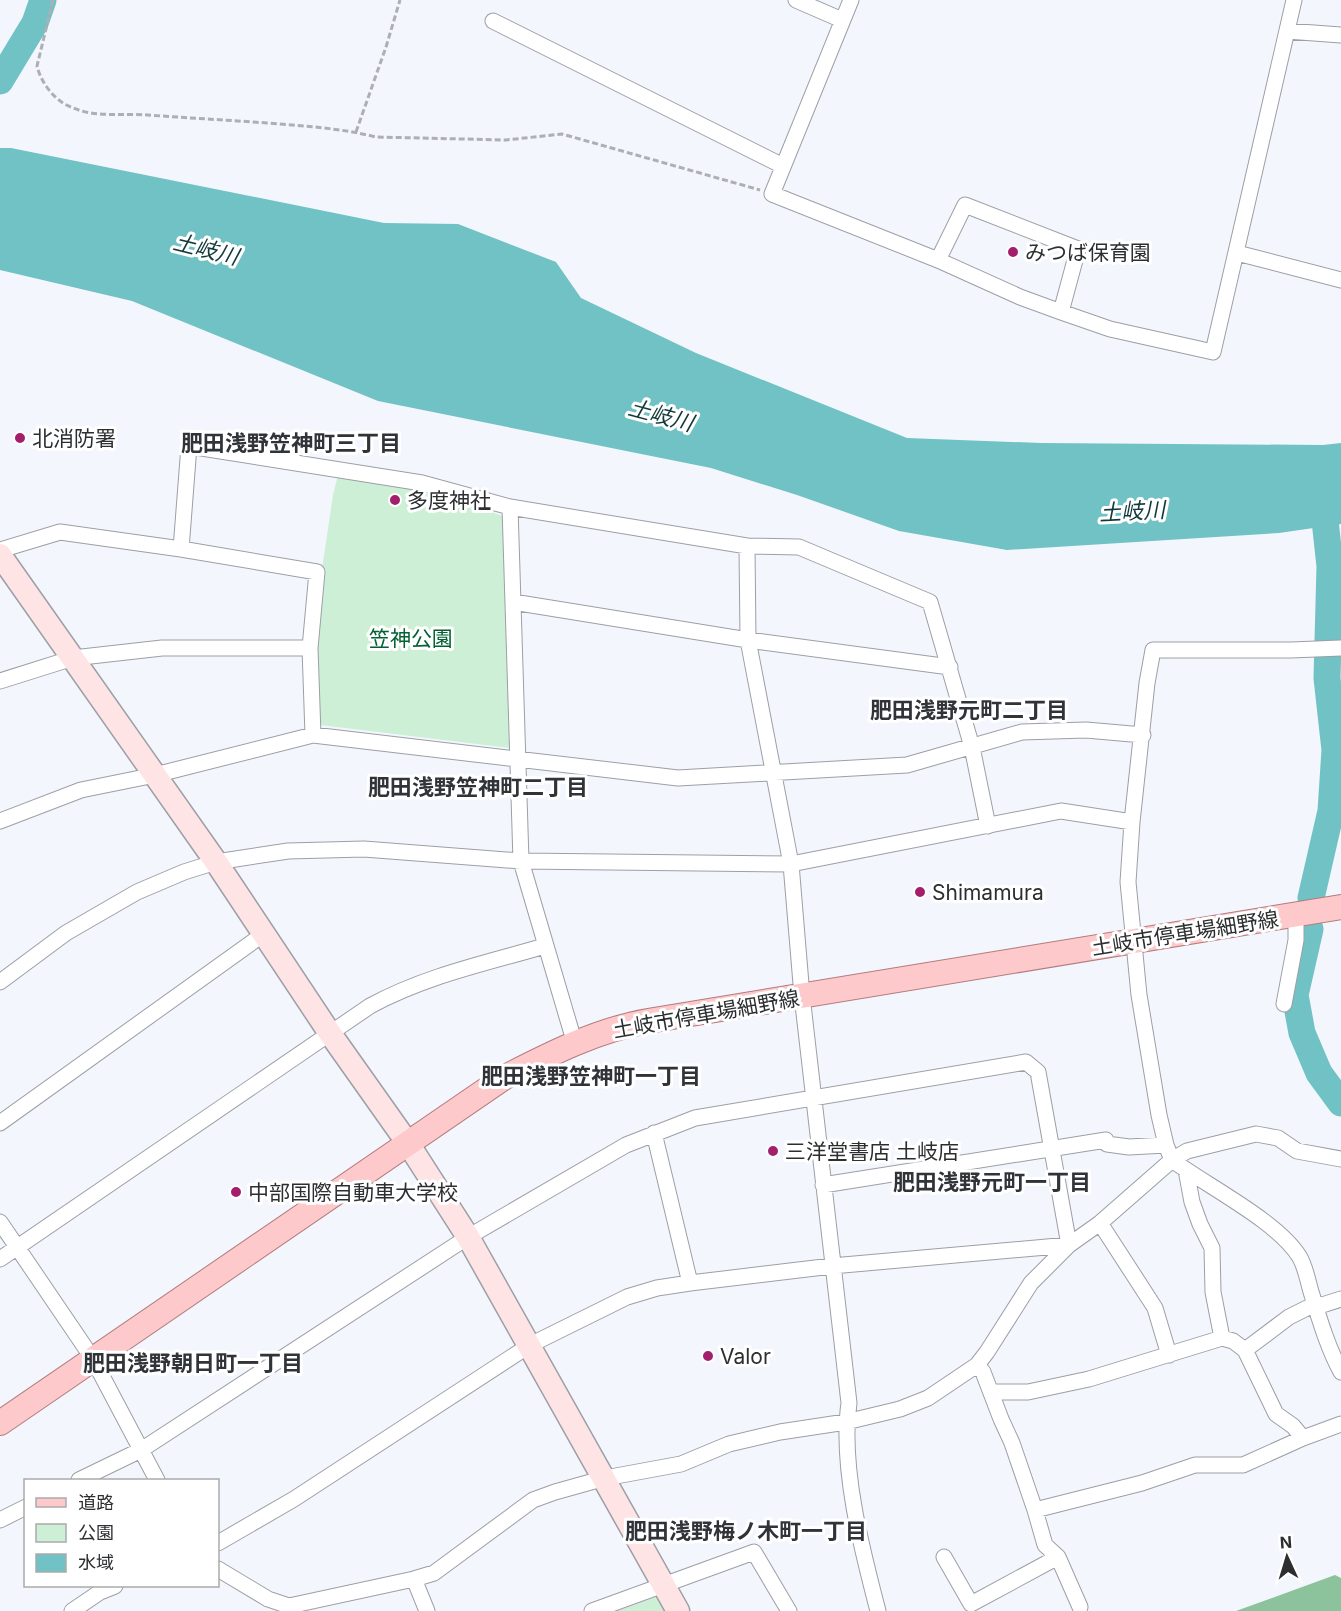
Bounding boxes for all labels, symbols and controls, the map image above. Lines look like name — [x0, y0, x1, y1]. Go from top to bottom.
water label: 土岐川 — [171, 228, 243, 270]
place label: みつば保育園 — [1025, 240, 1151, 265]
marker: みつば保育園 — [1006, 245, 1020, 259]
water label: 土岐川 — [626, 394, 698, 437]
place label: 北消防署 — [32, 426, 116, 451]
district label: 肥田浅野笠神町三丁目 — [181, 430, 401, 456]
marker: 北消防署 — [13, 431, 27, 445]
place label: 多度神社 — [407, 488, 491, 513]
marker: 多度神社 — [388, 493, 402, 507]
water label: 土岐川 — [1098, 496, 1168, 526]
park label: 笠神公園 — [369, 626, 453, 651]
district label: 肥田浅野元町二丁目 — [870, 697, 1068, 723]
district label: 肥田浅野笠神町二丁目 — [368, 774, 588, 800]
place label: Shimamura — [932, 880, 1044, 905]
marker: Shimamura — [913, 885, 927, 899]
street label: 土岐市停車場細野線 — [1090, 906, 1280, 960]
street label: 土岐市停車場細野線 — [611, 985, 801, 1043]
district label: 肥田浅野笠神町一丁目 — [481, 1063, 701, 1089]
place label: 三洋堂書店 土岐店 — [785, 1139, 959, 1164]
marker: 三洋堂書店 土岐店 — [766, 1144, 780, 1158]
district label: 肥田浅野元町一丁目 — [893, 1169, 1091, 1195]
place label: 中部国際自動車大学校 — [248, 1180, 458, 1205]
marker: 中部国際自動車大学校 — [229, 1185, 243, 1199]
place label: Valor — [720, 1344, 771, 1369]
marker: Valor — [701, 1349, 715, 1363]
district label: 肥田浅野朝日町一丁目 — [83, 1350, 303, 1376]
legend — [24, 1479, 219, 1587]
text: 道路 — [78, 1492, 114, 1513]
district label: 肥田浅野梅ノ木町一丁目 — [625, 1518, 867, 1544]
text: 公園 — [78, 1522, 114, 1543]
north arrow — [1257, 1527, 1317, 1587]
text: N — [1279, 1532, 1293, 1552]
text: 水域 — [78, 1552, 114, 1573]

